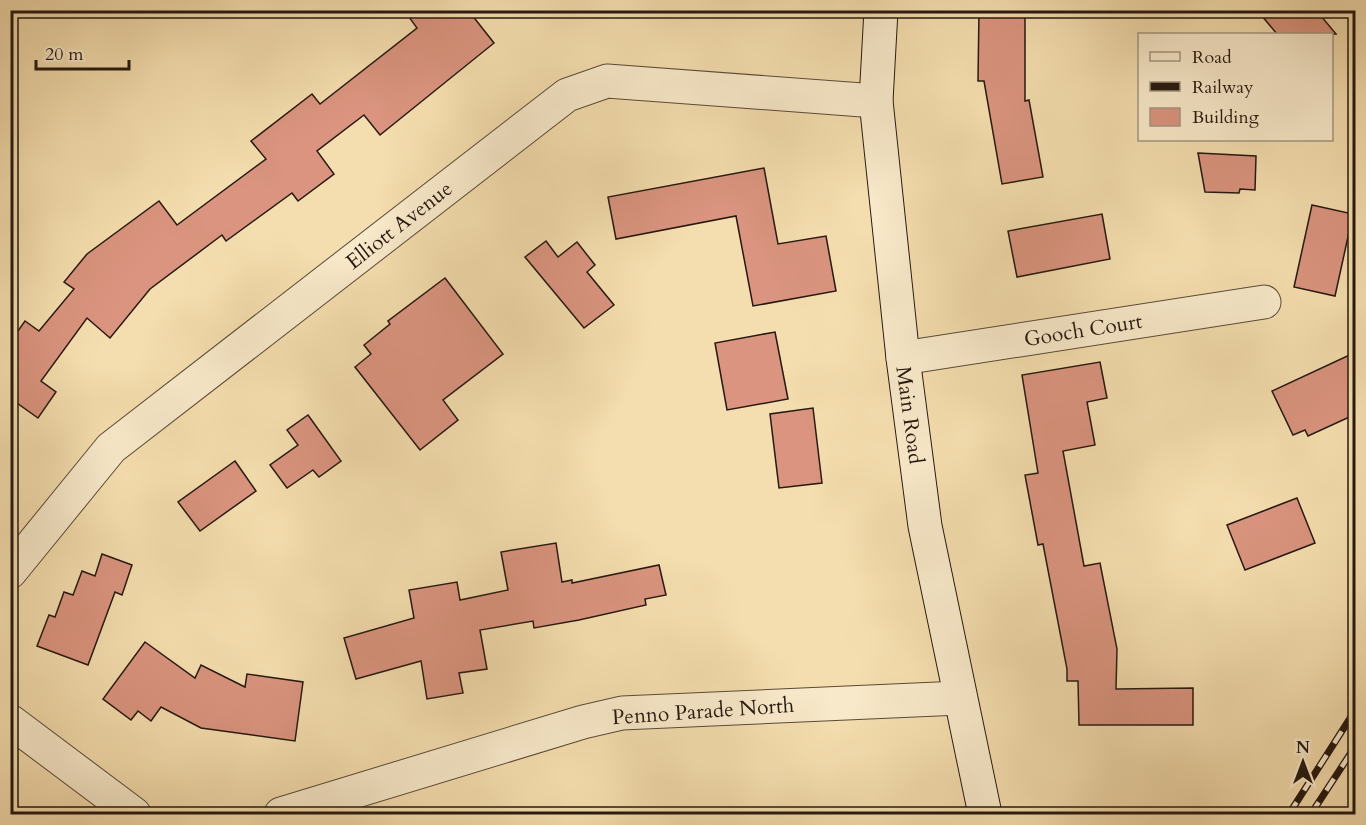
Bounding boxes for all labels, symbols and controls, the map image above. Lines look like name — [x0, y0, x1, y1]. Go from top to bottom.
scale bar — [36, 33, 129, 71]
legend — [1138, 33, 1333, 141]
text: 20 m — [45, 42, 84, 67]
text: Road — [1192, 45, 1232, 70]
text: Railway — [1192, 75, 1254, 100]
text: Building — [1192, 105, 1260, 130]
street label: Elliott Avenue — [340, 175, 459, 276]
street label: Gooch Court — [1022, 307, 1145, 354]
street label: Main Road — [888, 364, 931, 466]
street label: Penno Parade North — [611, 691, 796, 732]
north arrow — [1273, 732, 1333, 792]
text: N — [1296, 737, 1310, 759]

